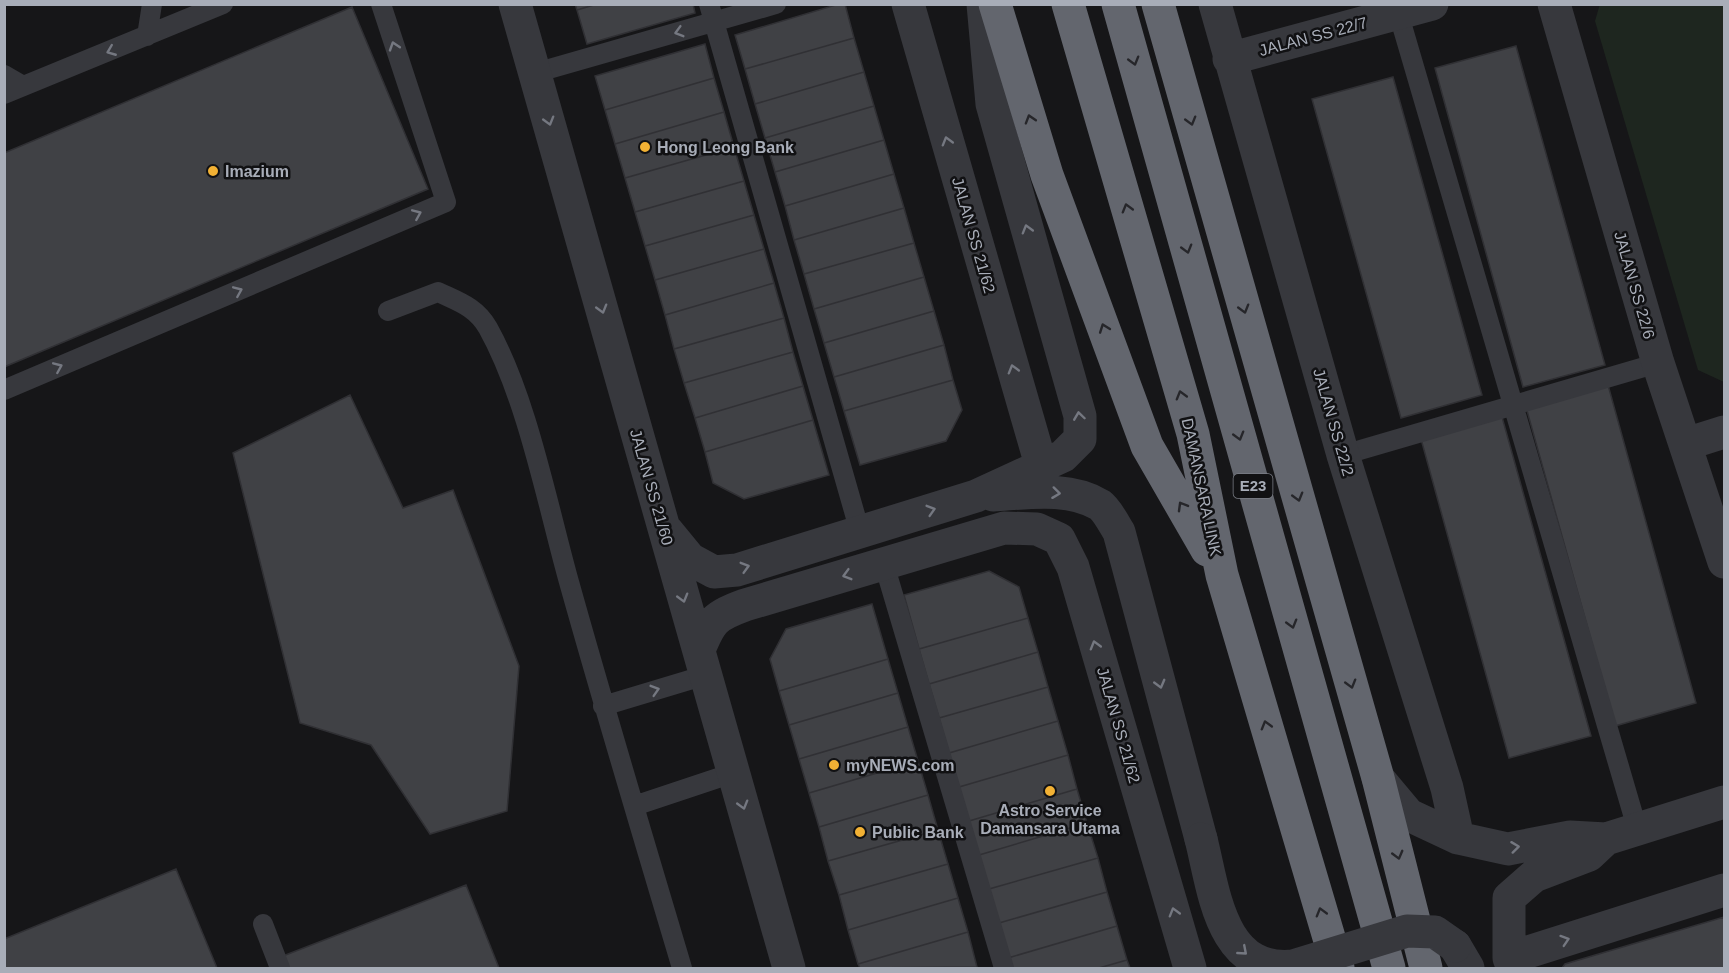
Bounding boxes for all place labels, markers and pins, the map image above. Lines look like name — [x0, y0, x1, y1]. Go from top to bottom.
place label: Hong Leong Bank — [657, 139, 794, 156]
marker: Hong Leong Bank — [638, 140, 652, 154]
place label: Imazium — [225, 163, 289, 180]
marker: Imazium — [206, 164, 220, 178]
place label: myNEWS.com — [846, 757, 954, 774]
marker: myNEWS.com — [827, 758, 841, 772]
marker: Astro Service Damansara Utama — [1043, 784, 1057, 798]
place label: Astro Service Damansara Utama — [980, 802, 1120, 837]
place label: Public Bank — [872, 824, 964, 841]
marker: Public Bank — [853, 825, 867, 839]

